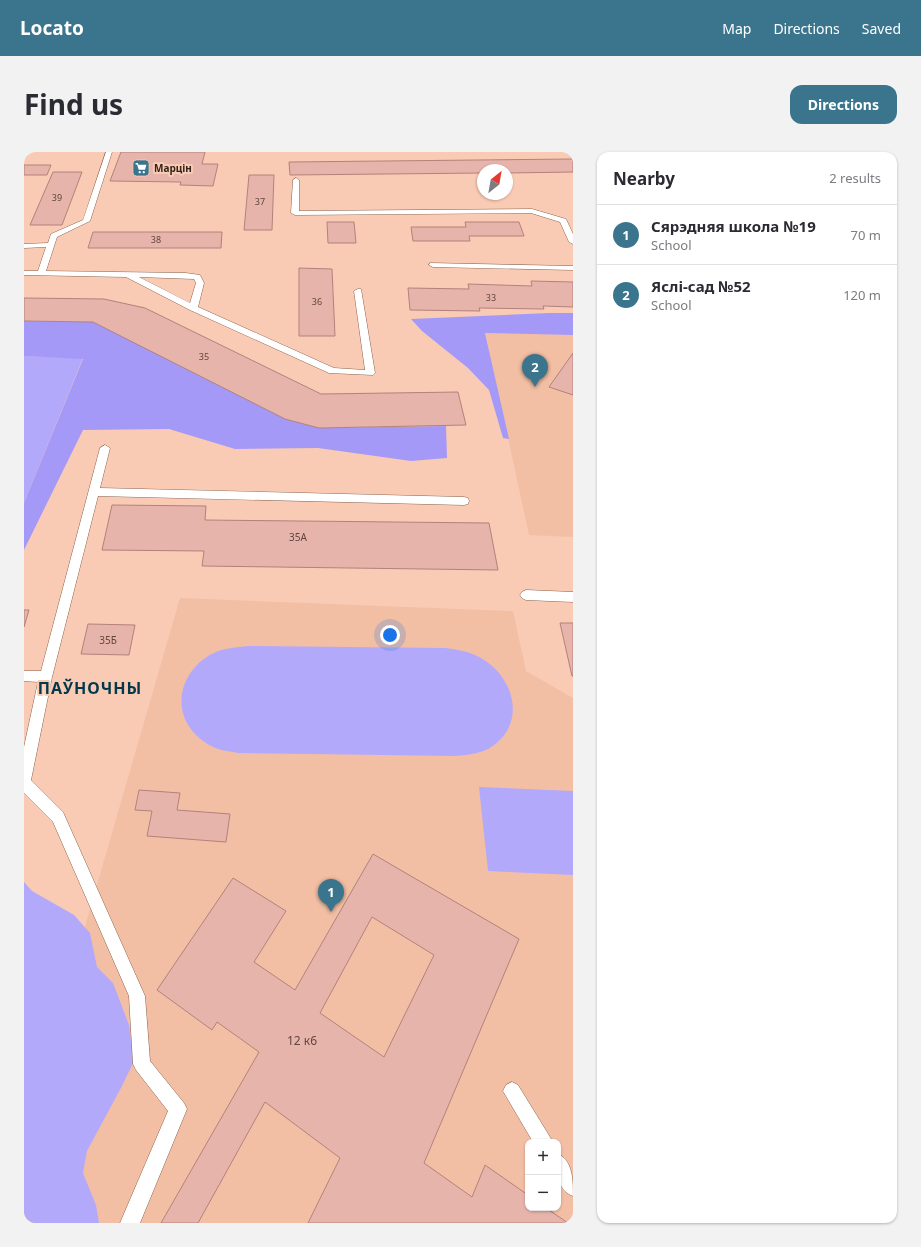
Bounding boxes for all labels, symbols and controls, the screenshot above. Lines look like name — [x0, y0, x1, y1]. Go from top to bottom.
text: Locato — [20, 15, 84, 41]
text: Map — [722, 19, 751, 38]
text: Directions — [773, 19, 840, 38]
text: Saved — [862, 19, 901, 38]
text: Find us — [24, 85, 123, 123]
button: Directions — [790, 85, 897, 124]
supermarket icon: Марцін — [131, 158, 151, 178]
place label: Марцін — [154, 161, 192, 175]
north arrow — [477, 164, 513, 200]
text: Nearby — [613, 167, 675, 190]
text: 2 results — [829, 169, 881, 187]
house number: 39 — [52, 191, 62, 204]
house number: 37 — [255, 195, 265, 208]
text: Сярэдняя школа №19 — [651, 216, 816, 236]
text: 1 — [622, 226, 630, 244]
text: 70 m — [851, 226, 881, 244]
house number: 38 — [151, 233, 161, 246]
text: School — [651, 236, 692, 254]
text: Яслі-сад №52 — [651, 276, 751, 296]
text: 2 — [622, 286, 630, 304]
text: 120 m — [843, 286, 881, 304]
house number: 33 — [486, 291, 496, 304]
house number: 36 — [312, 295, 322, 308]
text: School — [651, 296, 692, 314]
house number: 35 — [199, 350, 209, 363]
pin: 2 — [522, 354, 548, 387]
house number: 35А — [289, 530, 308, 544]
your location — [380, 625, 400, 645]
house number: 35Б — [99, 633, 117, 647]
district label: ПАЎНОЧНЫ — [38, 677, 142, 699]
pin: 1 — [318, 879, 344, 912]
house number: 12 к6 — [287, 1032, 317, 1049]
map controls — [525, 1139, 561, 1211]
button: + — [525, 1139, 561, 1175]
button: − — [525, 1175, 561, 1211]

